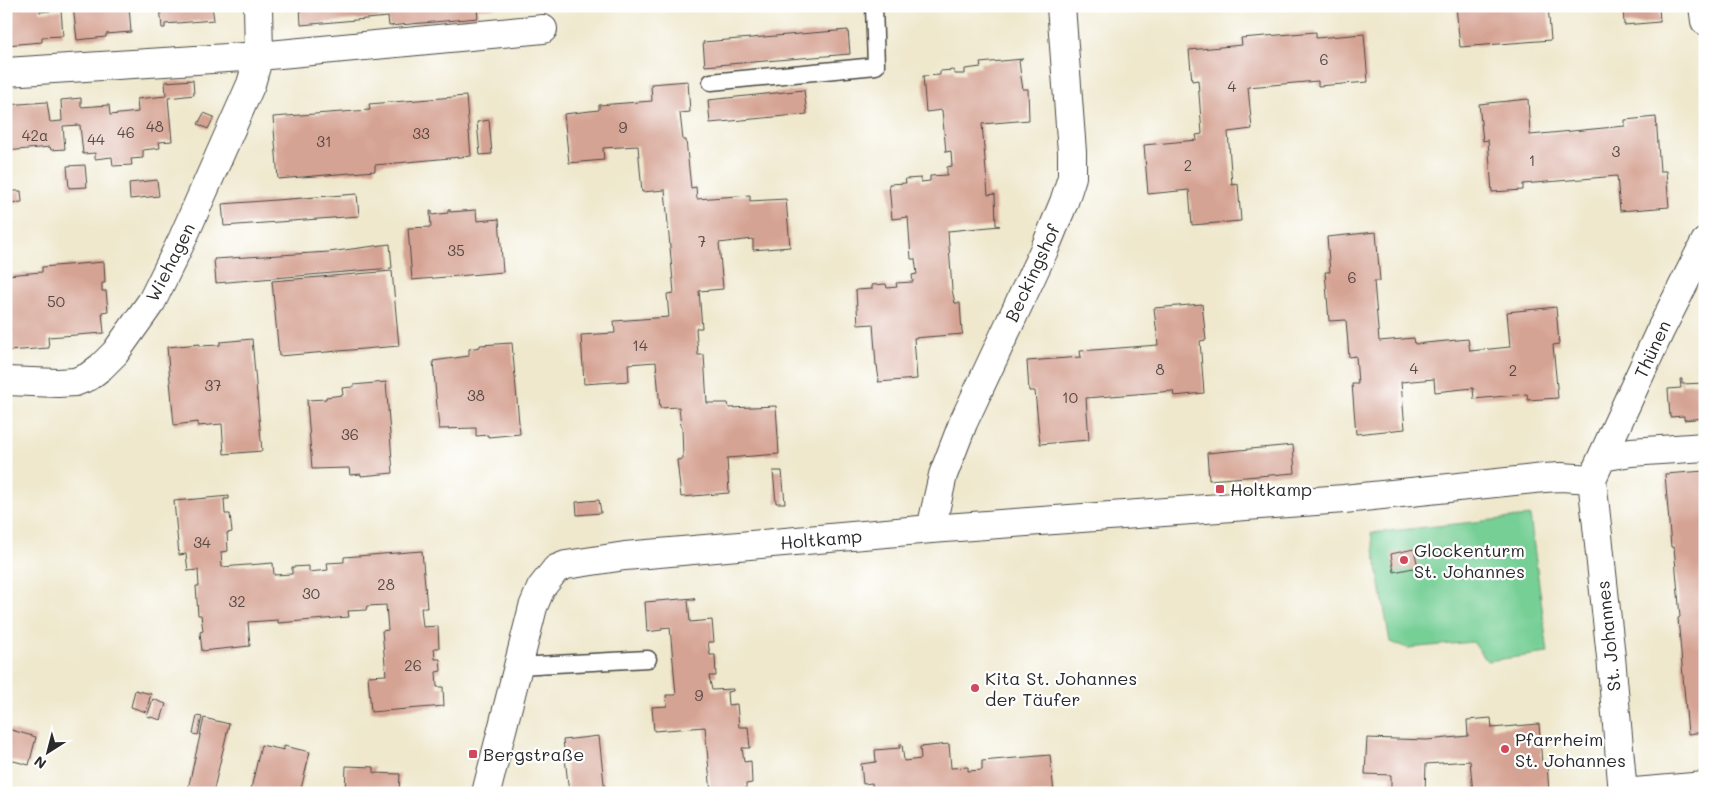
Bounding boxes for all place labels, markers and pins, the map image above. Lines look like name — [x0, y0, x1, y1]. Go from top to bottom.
place label: Holtkamp — [1230, 477, 1312, 501]
marker: Holtkamp — [1214, 483, 1226, 495]
place label: Glockenturm St. Johannes — [1414, 538, 1525, 583]
marker: Glockenturm St. Johannes — [1398, 554, 1410, 566]
place label: Kita St. Johannes der Täufer — [985, 666, 1137, 711]
marker: Kita St. Johannes der Täufer — [969, 682, 981, 694]
place label: Pfarrheim St. Johannes — [1515, 727, 1626, 772]
place label: Bergstraße — [483, 742, 584, 766]
marker: Pfarrheim St. Johannes — [1499, 743, 1511, 755]
marker: Bergstraße — [467, 748, 479, 760]

